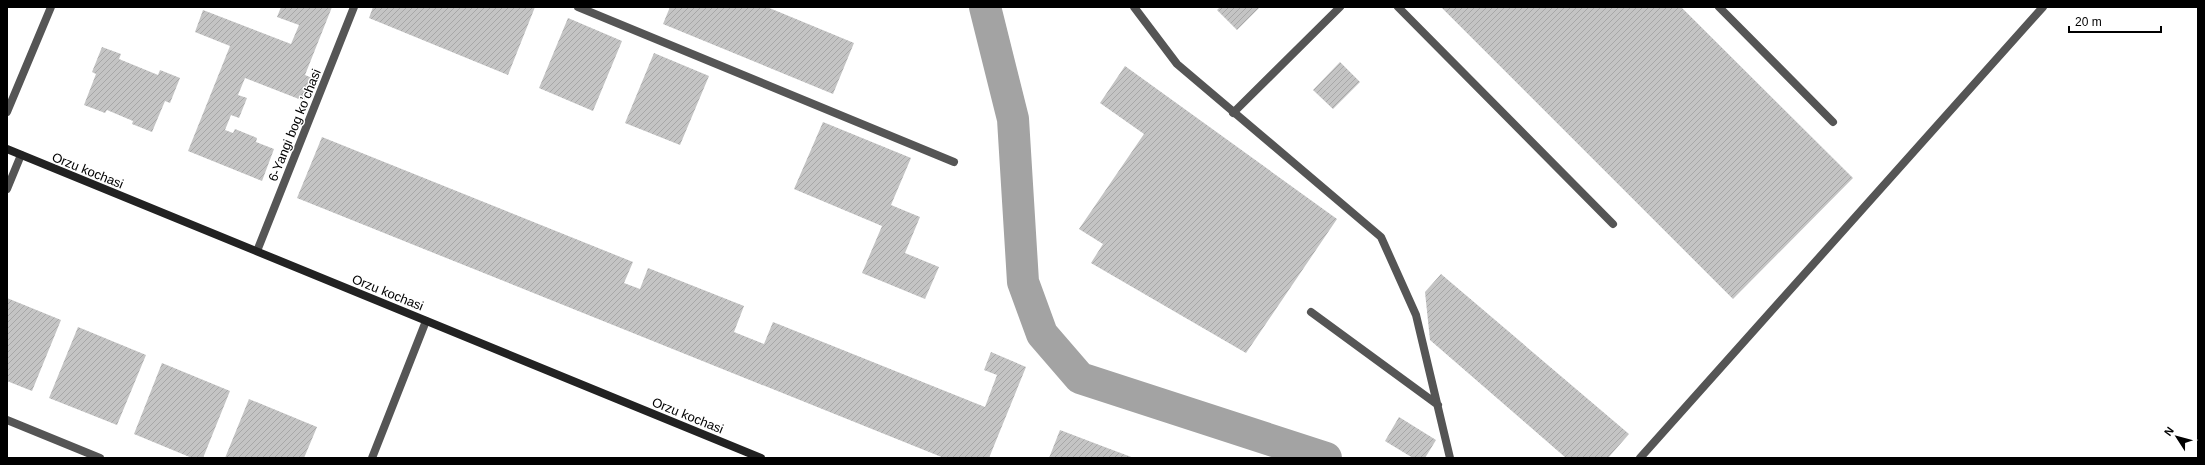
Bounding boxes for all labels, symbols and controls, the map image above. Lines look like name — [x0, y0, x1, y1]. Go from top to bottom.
scale bar — [2069, 8, 2161, 34]
text: 20 m — [2075, 15, 2102, 29]
street label: 6-Yangi bog koʼchasi — [265, 67, 324, 184]
street label: Orzu kochasi — [50, 149, 126, 192]
street label: Orzu kochasi — [350, 271, 426, 314]
street label: Orzu kochasi — [650, 394, 726, 437]
north arrow — [2157, 417, 2197, 457]
text: N — [2162, 424, 2176, 438]

